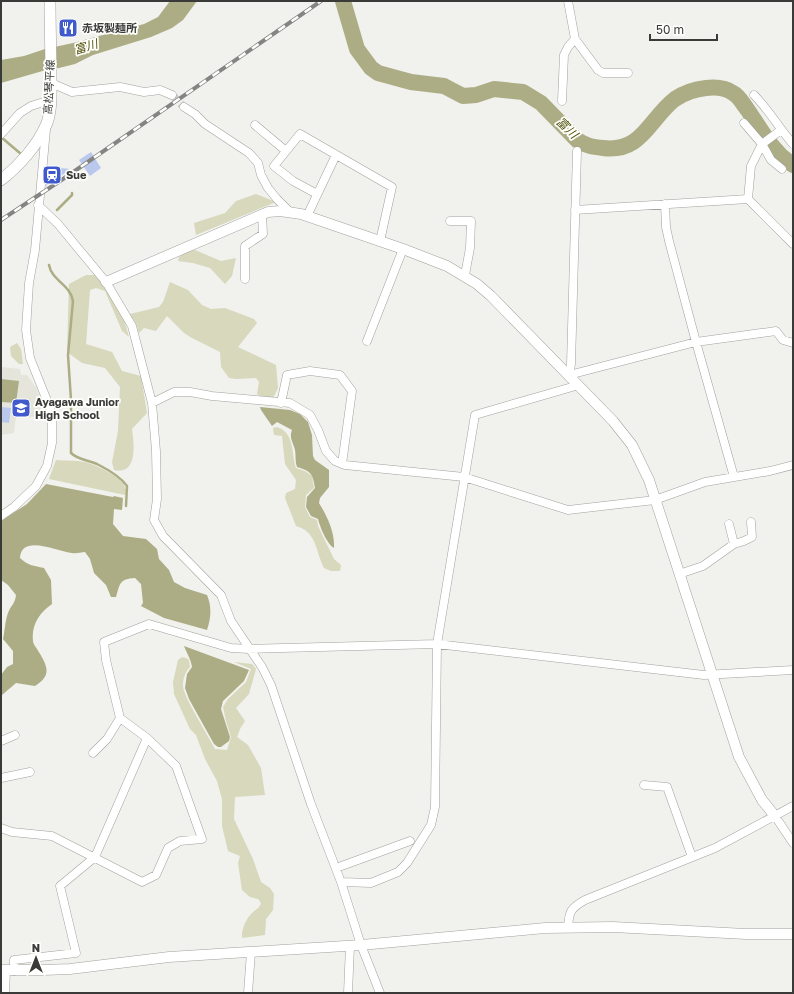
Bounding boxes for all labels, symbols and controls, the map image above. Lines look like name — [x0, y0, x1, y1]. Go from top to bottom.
scale bar — [650, 16, 717, 42]
restaurant icon: 赤坂製麺所 — [57, 17, 79, 39]
place label: 赤坂製麺所 — [82, 21, 137, 34]
text: 50 m — [656, 22, 684, 37]
water label: 富川 — [72, 35, 101, 57]
street label: 高松琴平線 — [41, 59, 56, 115]
water label: 富川 — [553, 114, 583, 143]
station icon: Sue — [41, 164, 63, 186]
place label: Sue — [66, 168, 87, 181]
place label: Ayagawa Junior High School — [35, 395, 120, 421]
school or university icon: Ayagawa Junior High School — [10, 397, 32, 419]
north arrow — [16, 938, 56, 978]
text: N — [32, 941, 40, 954]

